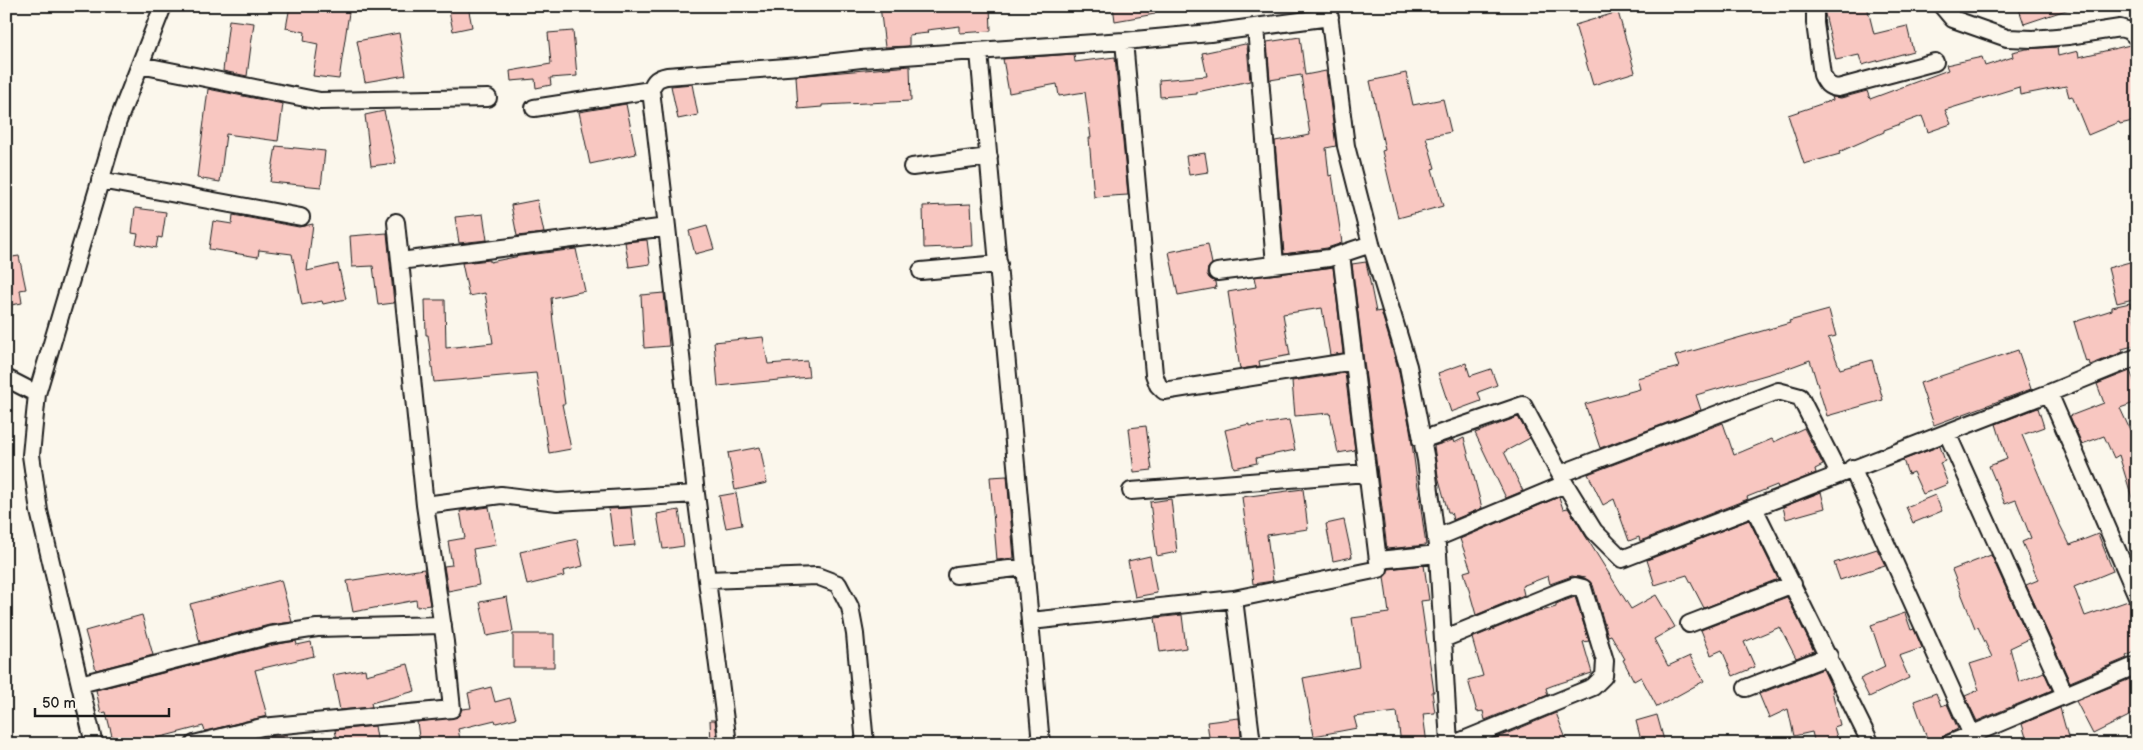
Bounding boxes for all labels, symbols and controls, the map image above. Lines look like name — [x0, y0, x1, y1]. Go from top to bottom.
scale bar — [35, 685, 169, 717]
text: 50 m — [42, 694, 76, 713]

